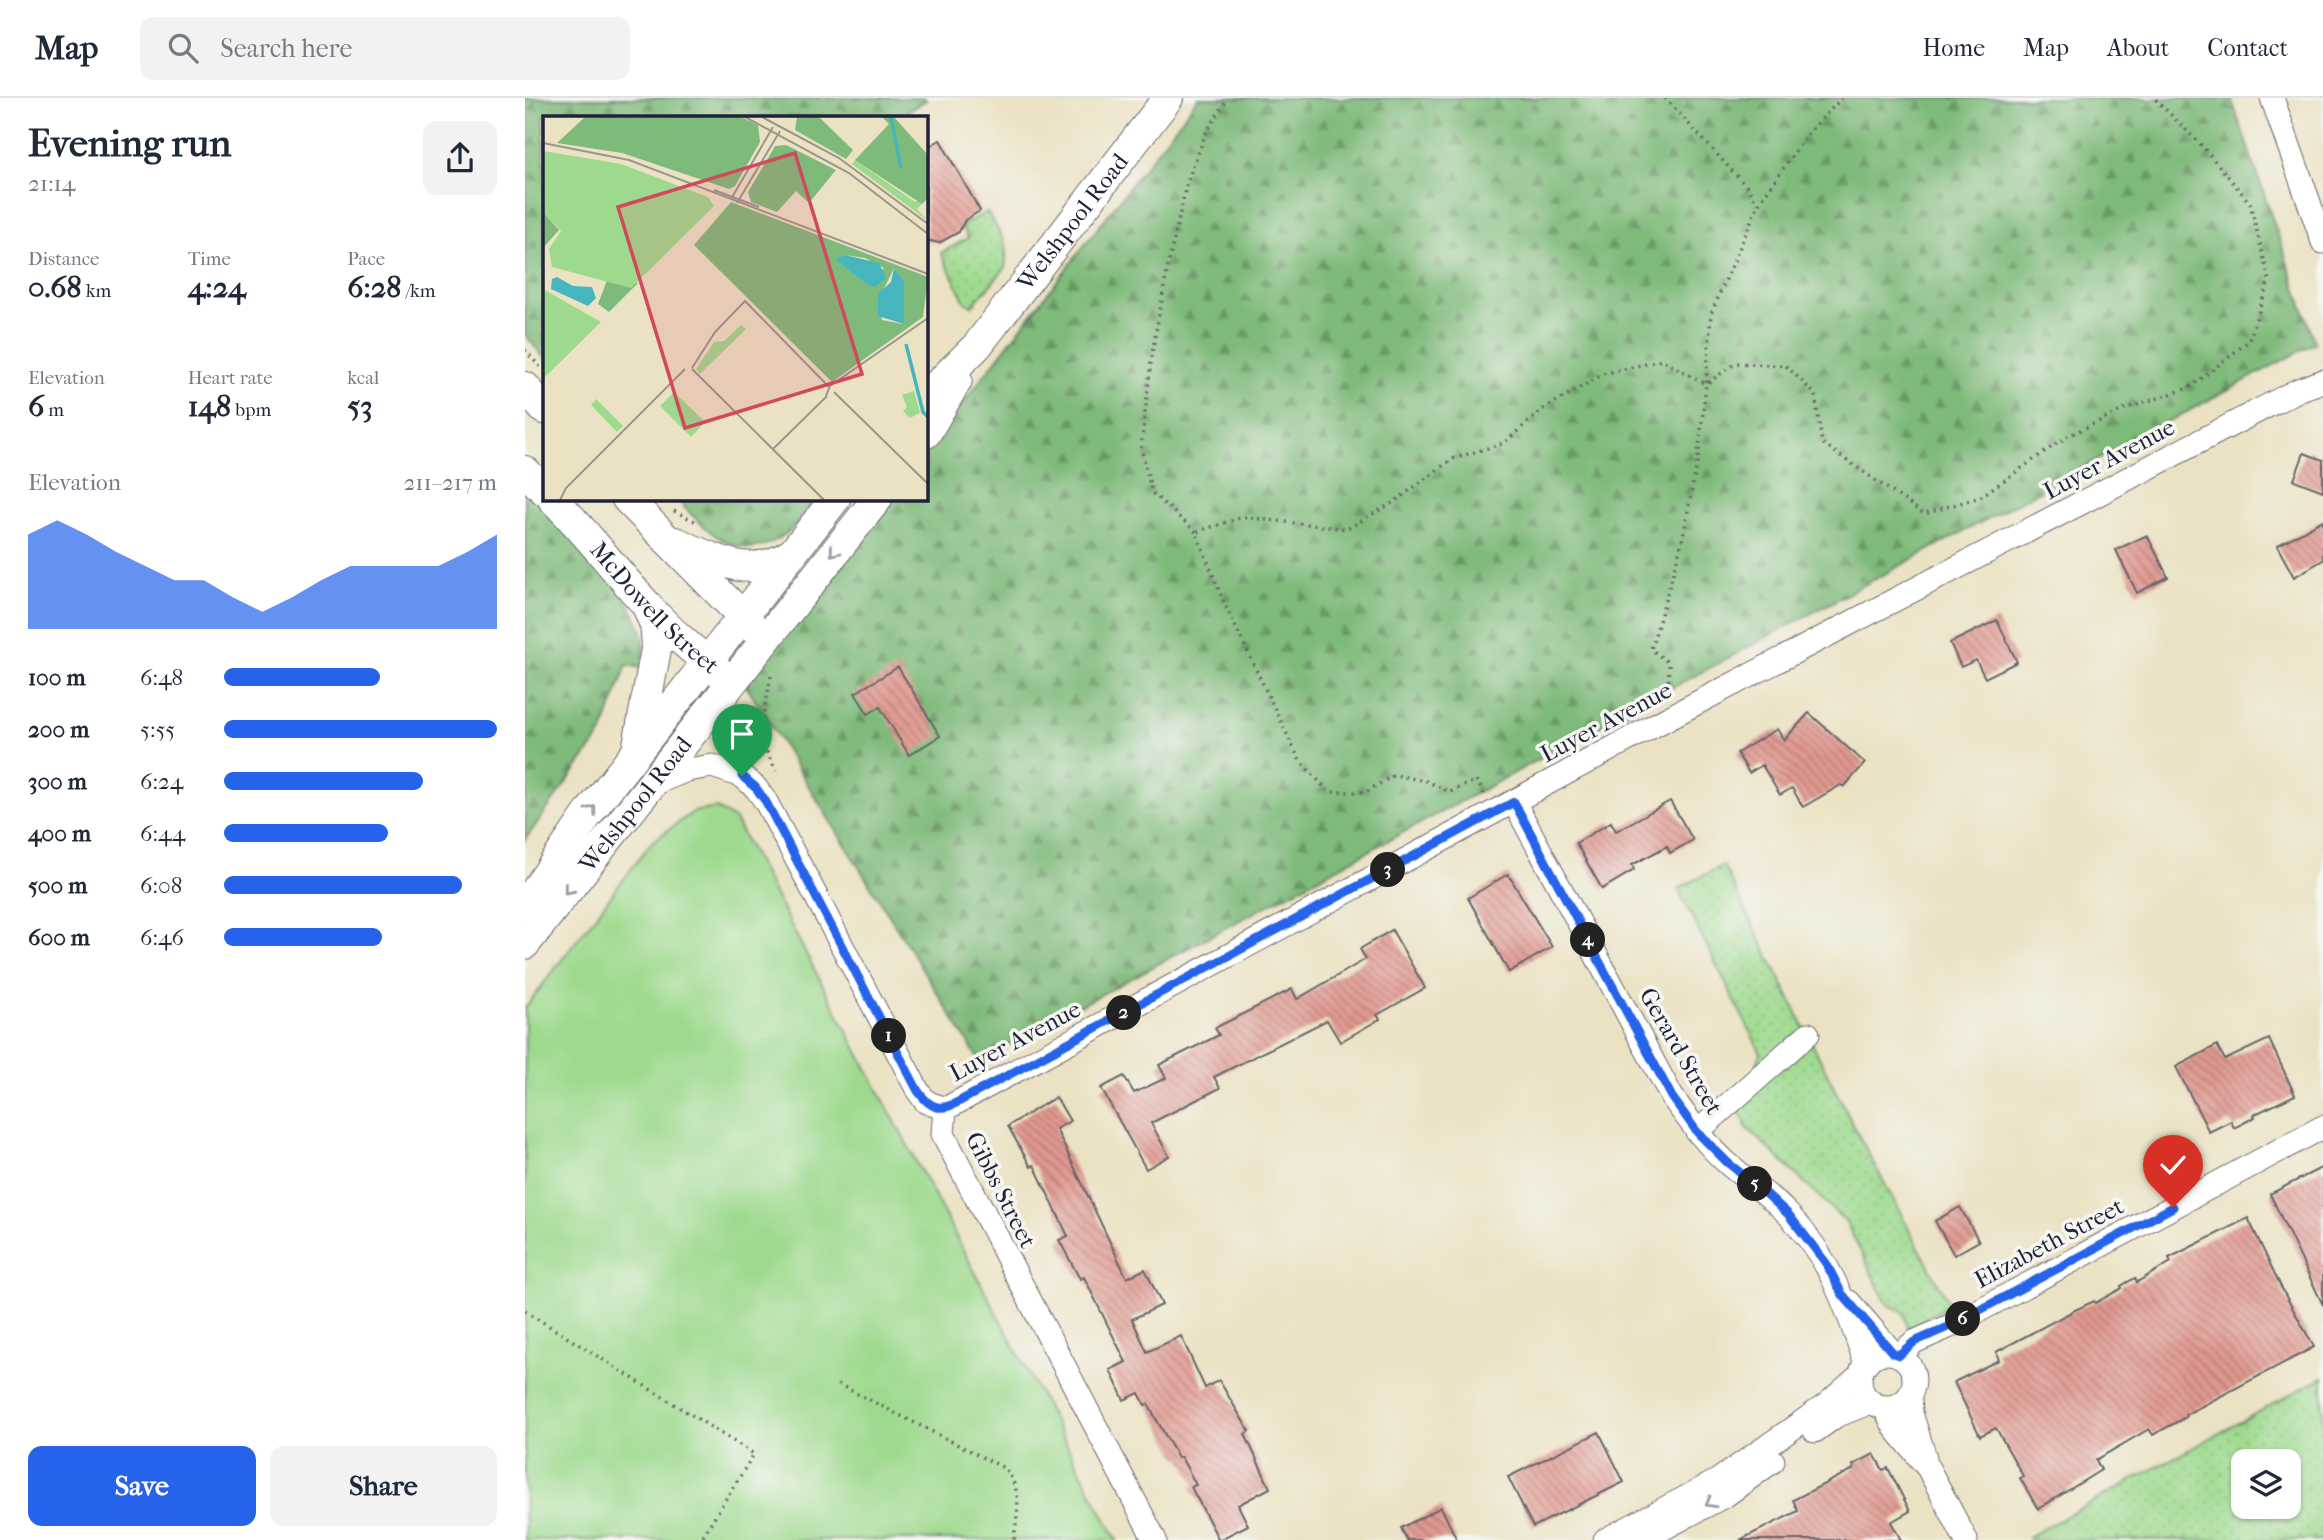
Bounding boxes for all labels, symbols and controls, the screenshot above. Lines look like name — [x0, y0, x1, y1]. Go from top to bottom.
search box — [140, 17, 630, 80]
text: Map — [35, 29, 98, 68]
icon: search — [164, 29, 202, 67]
text: Search here — [220, 33, 352, 64]
text: Home — [1923, 34, 1985, 62]
text: Map — [2023, 34, 2069, 62]
text: About — [2107, 34, 2169, 62]
text: Contact — [2207, 34, 2288, 62]
inset map — [543, 116, 927, 500]
text: Evening run — [28, 121, 231, 166]
button: share — [423, 121, 497, 195]
street label: Welshpool Road — [1010, 147, 1135, 297]
text: 21:14 — [28, 170, 75, 197]
text: Distance — [28, 248, 99, 270]
text: Time — [188, 248, 231, 270]
text: Pace — [347, 248, 385, 270]
text: 0.68 — [28, 270, 82, 305]
text: 4:24 — [188, 270, 246, 305]
text: 6:28 — [347, 270, 401, 305]
text: km — [82, 280, 111, 302]
text: /km — [401, 280, 436, 302]
text: Elevation — [28, 367, 105, 389]
text: Heart rate — [188, 367, 273, 389]
text: kcal — [347, 367, 379, 389]
text: 6 — [28, 389, 44, 424]
text: 148 — [188, 389, 231, 424]
text: 53 — [347, 389, 373, 424]
text: m — [44, 399, 64, 421]
text: bpm — [231, 399, 271, 421]
street label: Luyer Avenue — [2039, 413, 2180, 505]
text: Elevation — [28, 469, 121, 496]
text: 211–217 m — [404, 469, 497, 496]
street label: McDowell Street — [584, 536, 725, 680]
one-way arrow — [830, 545, 843, 557]
text: 100 m — [28, 664, 86, 691]
text: 6:48 — [140, 664, 183, 691]
street label: Luyer Avenue — [1536, 676, 1677, 768]
pin — [712, 704, 772, 776]
icon: arrive — [723, 715, 761, 753]
text: 200 m — [28, 716, 89, 743]
text: 5:55 — [140, 716, 175, 743]
street label: Welshpool Road — [573, 730, 698, 879]
text: 300 m — [28, 768, 87, 795]
text: 6:24 — [140, 768, 183, 795]
one-way arrow — [584, 805, 596, 817]
text: 400 m — [28, 820, 91, 847]
text: 6:44 — [140, 820, 185, 847]
pin: 3 — [1371, 852, 1405, 888]
text: 3 — [1384, 858, 1391, 880]
text: 500 m — [28, 872, 87, 899]
text: 6:08 — [140, 872, 182, 899]
one-way arrow — [564, 882, 577, 895]
pin: 4 — [1571, 922, 1605, 958]
text: 600 m — [28, 924, 90, 951]
text: 6:46 — [140, 924, 184, 951]
text: 4 — [1582, 928, 1593, 950]
street label: Gerard Street — [1633, 983, 1729, 1120]
street label: Luyer Avenue — [945, 995, 1086, 1087]
pin: 2 — [1107, 996, 1141, 1030]
text: 2 — [1119, 1001, 1128, 1023]
pin: 1 — [871, 1018, 907, 1054]
text: 1 — [885, 1024, 892, 1046]
street label: Gibbs Street — [960, 1127, 1042, 1253]
pin — [2143, 1135, 2203, 1207]
icon: check — [2154, 1146, 2192, 1184]
pin: 5 — [1737, 1166, 1773, 1202]
text: 5 — [1750, 1172, 1759, 1194]
street label: Elizabeth Street — [1970, 1192, 2129, 1294]
pin: 6 — [1945, 1302, 1981, 1336]
text: 6 — [1957, 1307, 1968, 1329]
button: Save — [28, 1446, 256, 1526]
button: Share — [270, 1446, 497, 1526]
map controls — [2231, 1449, 2301, 1519]
button: layers — [2231, 1449, 2301, 1519]
one-way arrow — [1705, 1495, 1717, 1508]

